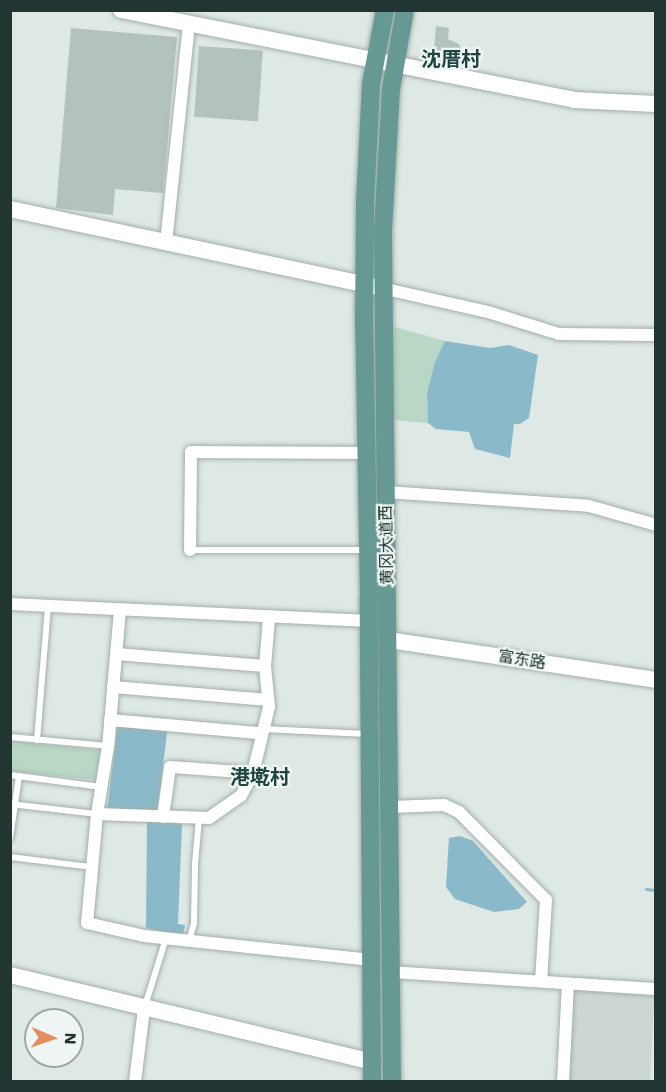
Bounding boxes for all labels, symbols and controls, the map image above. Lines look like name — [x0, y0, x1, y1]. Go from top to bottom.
district label: 沈厝村 — [421, 47, 481, 71]
street label: 黄冈大道西 — [377, 505, 397, 585]
street label: 富东路 — [497, 647, 547, 673]
district label: 港墘村 — [230, 765, 290, 789]
north arrow — [24, 1008, 84, 1068]
text: N — [61, 1032, 80, 1045]

